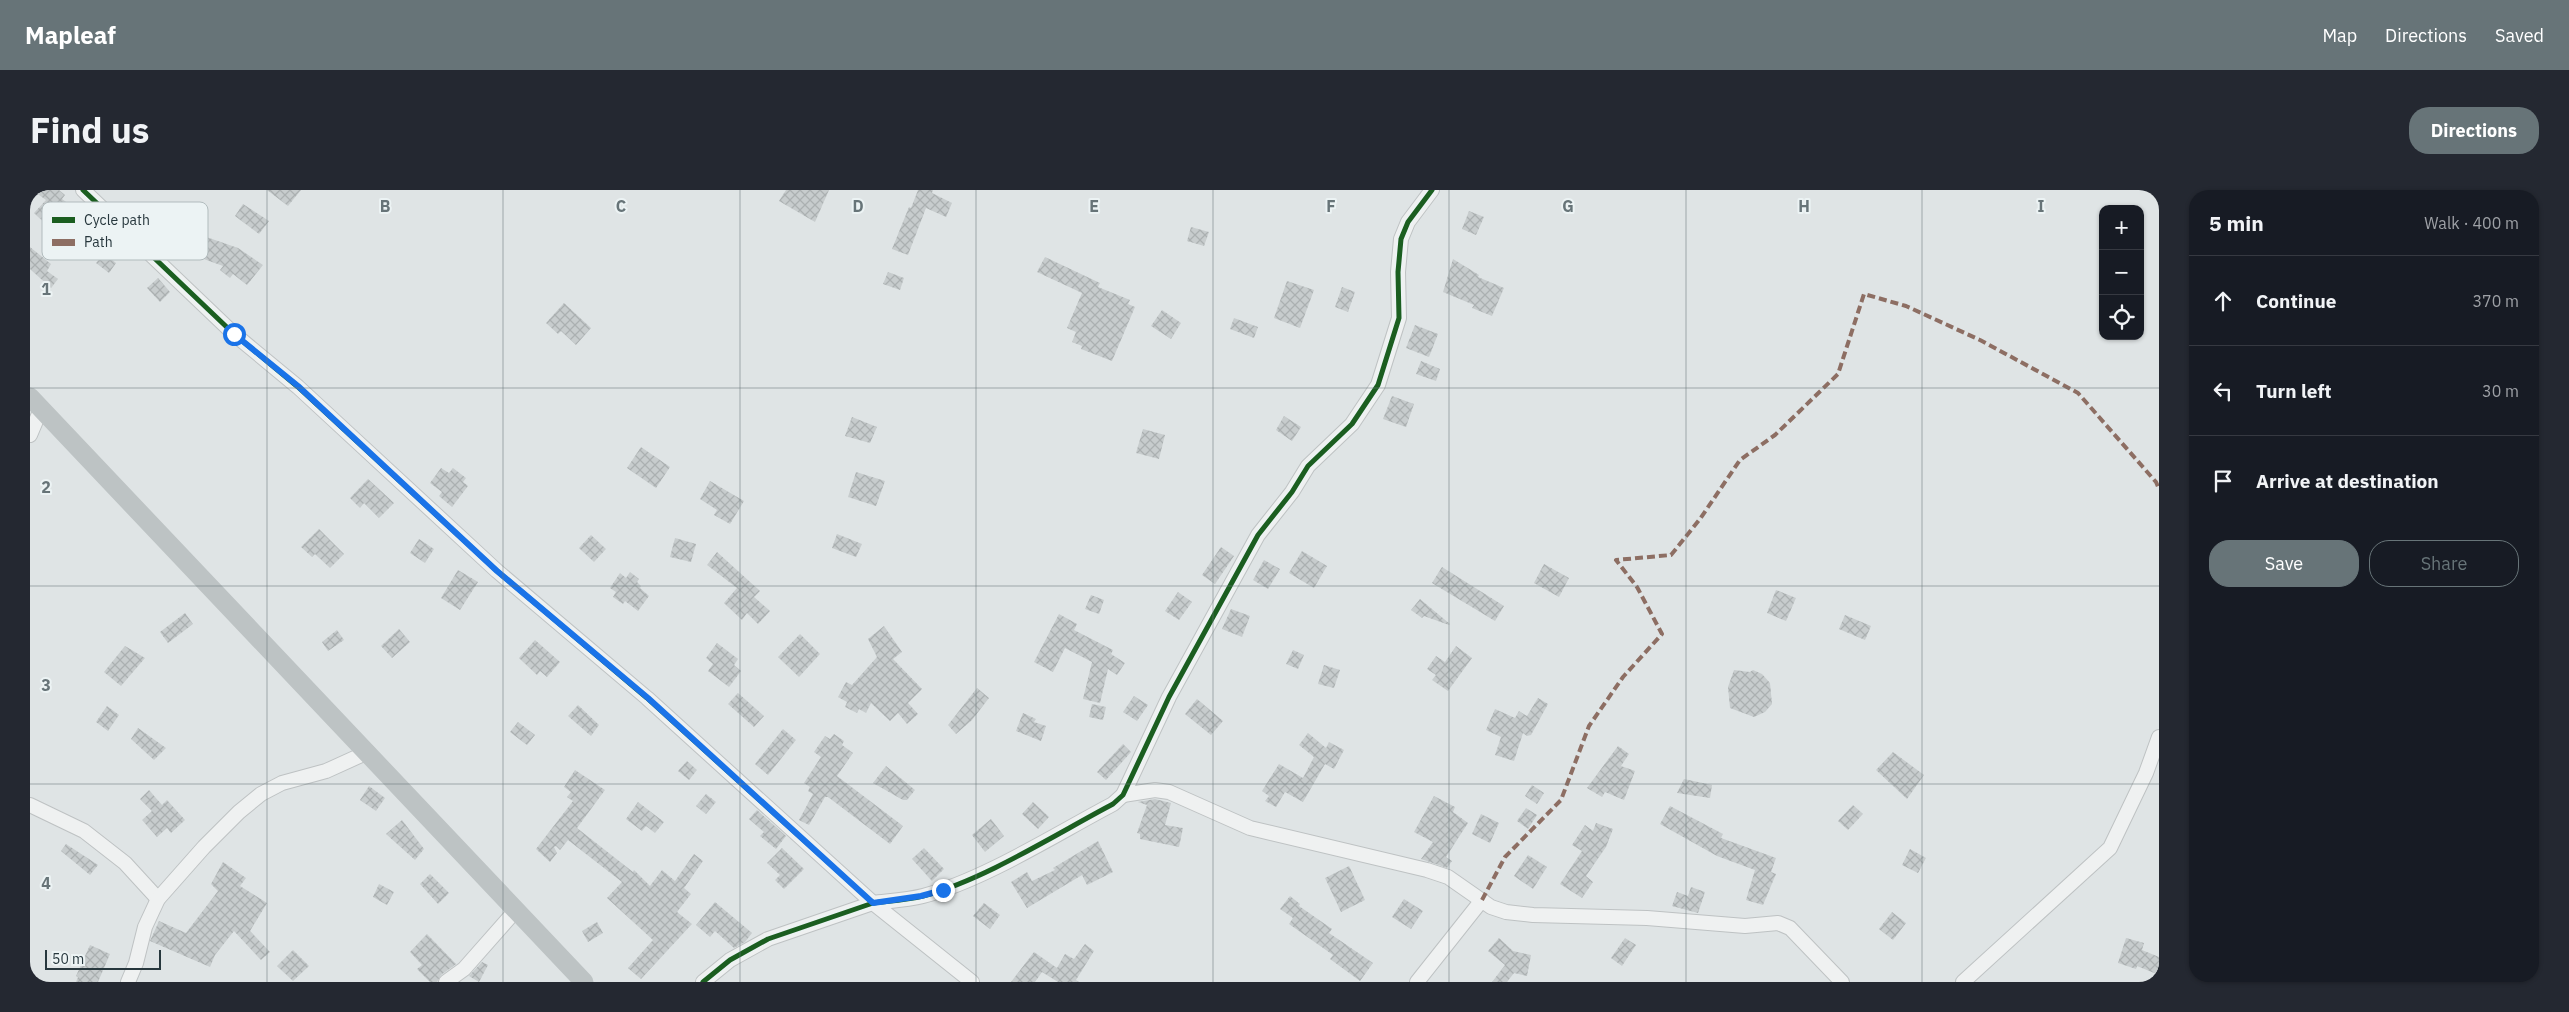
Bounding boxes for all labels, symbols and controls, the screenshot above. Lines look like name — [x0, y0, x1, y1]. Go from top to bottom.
text: Mapleaf — [25, 19, 116, 51]
text: Map — [2322, 24, 2357, 47]
text: Directions — [2385, 24, 2467, 47]
text: Saved — [2495, 24, 2544, 47]
text: Find us — [30, 107, 149, 153]
button: Directions — [2409, 107, 2539, 154]
text: B — [380, 196, 391, 216]
text: C — [616, 196, 626, 216]
text: D — [852, 196, 864, 216]
text: E — [1089, 196, 1099, 216]
text: F — [1326, 196, 1336, 216]
text: G — [1562, 196, 1574, 216]
text: H — [1798, 196, 1810, 216]
text: I — [2038, 196, 2045, 216]
legend — [42, 202, 208, 260]
map controls — [2099, 205, 2144, 340]
button: + — [2099, 205, 2144, 250]
text: 5 min — [2209, 209, 2264, 237]
text: Cycle path — [84, 211, 150, 229]
text: Walk · 400 m — [2424, 213, 2519, 233]
text: Path — [84, 233, 113, 251]
button: − — [2099, 250, 2144, 295]
text: 1 — [41, 279, 51, 299]
icon: ahead — [2209, 287, 2237, 315]
text: Continue — [2256, 289, 2336, 313]
text: 370 m — [2472, 291, 2519, 311]
button: locate — [2099, 295, 2144, 340]
route start — [223, 323, 246, 346]
icon: left — [2209, 377, 2237, 405]
text: Turn left — [2256, 379, 2332, 403]
text: 30 m — [2482, 381, 2519, 401]
icon: arrive — [2209, 467, 2237, 495]
text: Arrive at destination — [2256, 469, 2439, 493]
text: 2 — [41, 477, 51, 497]
button: Save — [2209, 540, 2359, 587]
button: Share — [2369, 540, 2519, 587]
text: 3 — [41, 675, 51, 695]
text: 4 — [41, 873, 51, 893]
route end — [932, 879, 955, 902]
scale bar — [45, 947, 161, 970]
text: 50 m — [52, 950, 84, 968]

